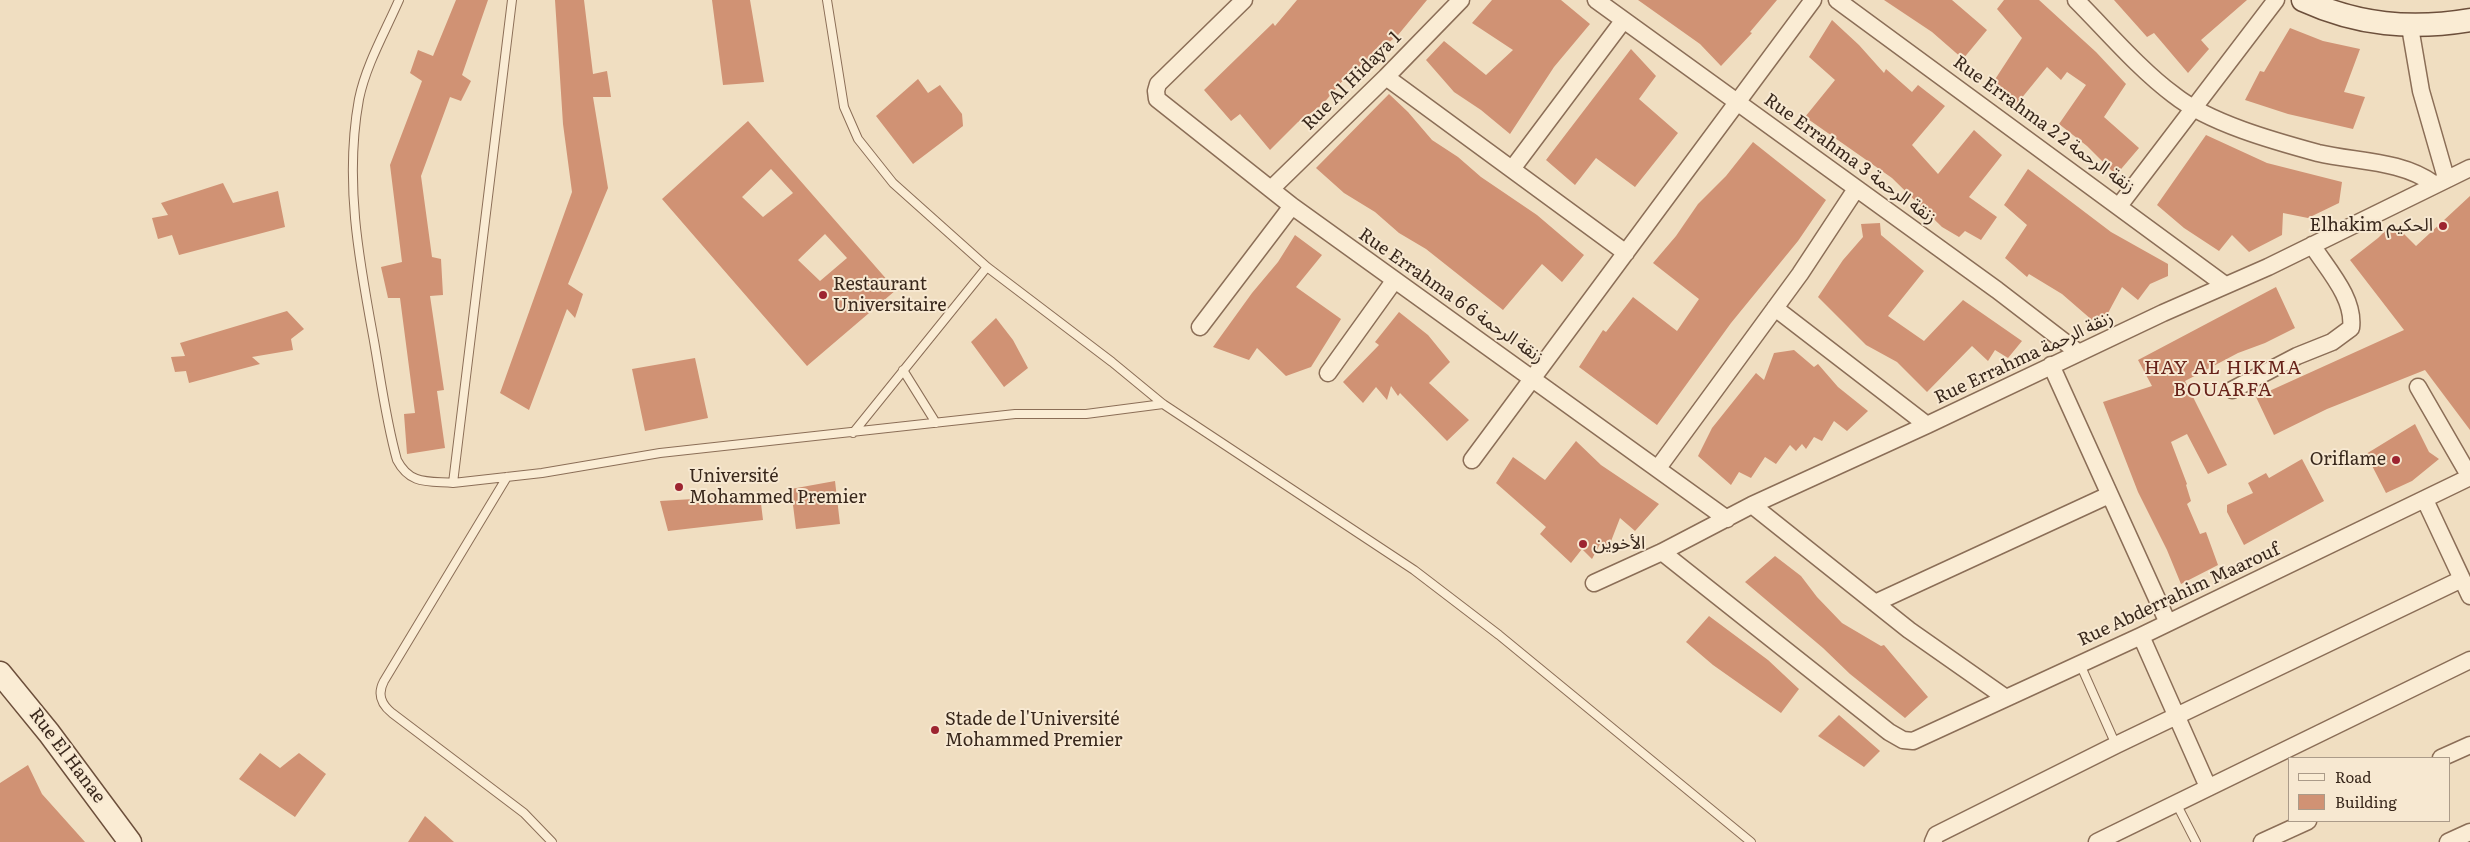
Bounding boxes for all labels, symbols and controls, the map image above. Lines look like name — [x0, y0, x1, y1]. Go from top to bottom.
street label: Rue Al Hidaya 1 — [1298, 27, 1406, 135]
street label: Rue Errahma 2 2 زنقة الرحمة — [1949, 52, 2139, 198]
street label: Rue Errahma 3 زنقة الرحمة — [1760, 89, 1940, 229]
place label: Elhakim الحكيم — [2310, 215, 2433, 237]
marker: Elhakim الحكيم — [2437, 220, 2449, 232]
street label: Rue Errahma 6 6 زنقة الرحمة — [1354, 224, 1548, 368]
place label: Restaurant Universitaire — [833, 274, 947, 316]
marker: Restaurant Universitaire — [817, 289, 829, 301]
street label: Rue Errahma زنقة الرحمة — [1931, 307, 2117, 409]
district label: HAY AL HIKMA BOUARFA — [2142, 357, 2304, 401]
place label: Oriflame — [2310, 449, 2386, 471]
marker: Oriflame — [2390, 454, 2402, 466]
place label: Université Mohammed Premier — [689, 466, 866, 508]
marker: Université Mohammed Premier — [673, 481, 685, 493]
place label: الأخوين — [1593, 533, 1645, 555]
marker: الأخوين — [1577, 538, 1589, 550]
street label: Rue Abderrahim Maarouf — [2075, 539, 2283, 651]
street label: Rue El Hanae — [24, 704, 110, 808]
place label: Stade de l'Université Mohammed Premier — [945, 709, 1122, 752]
marker: Stade de l'Université Mohammed Premier — [929, 724, 941, 736]
legend — [2288, 757, 2450, 822]
text: Road — [2335, 765, 2371, 788]
text: Building — [2335, 790, 2397, 813]

